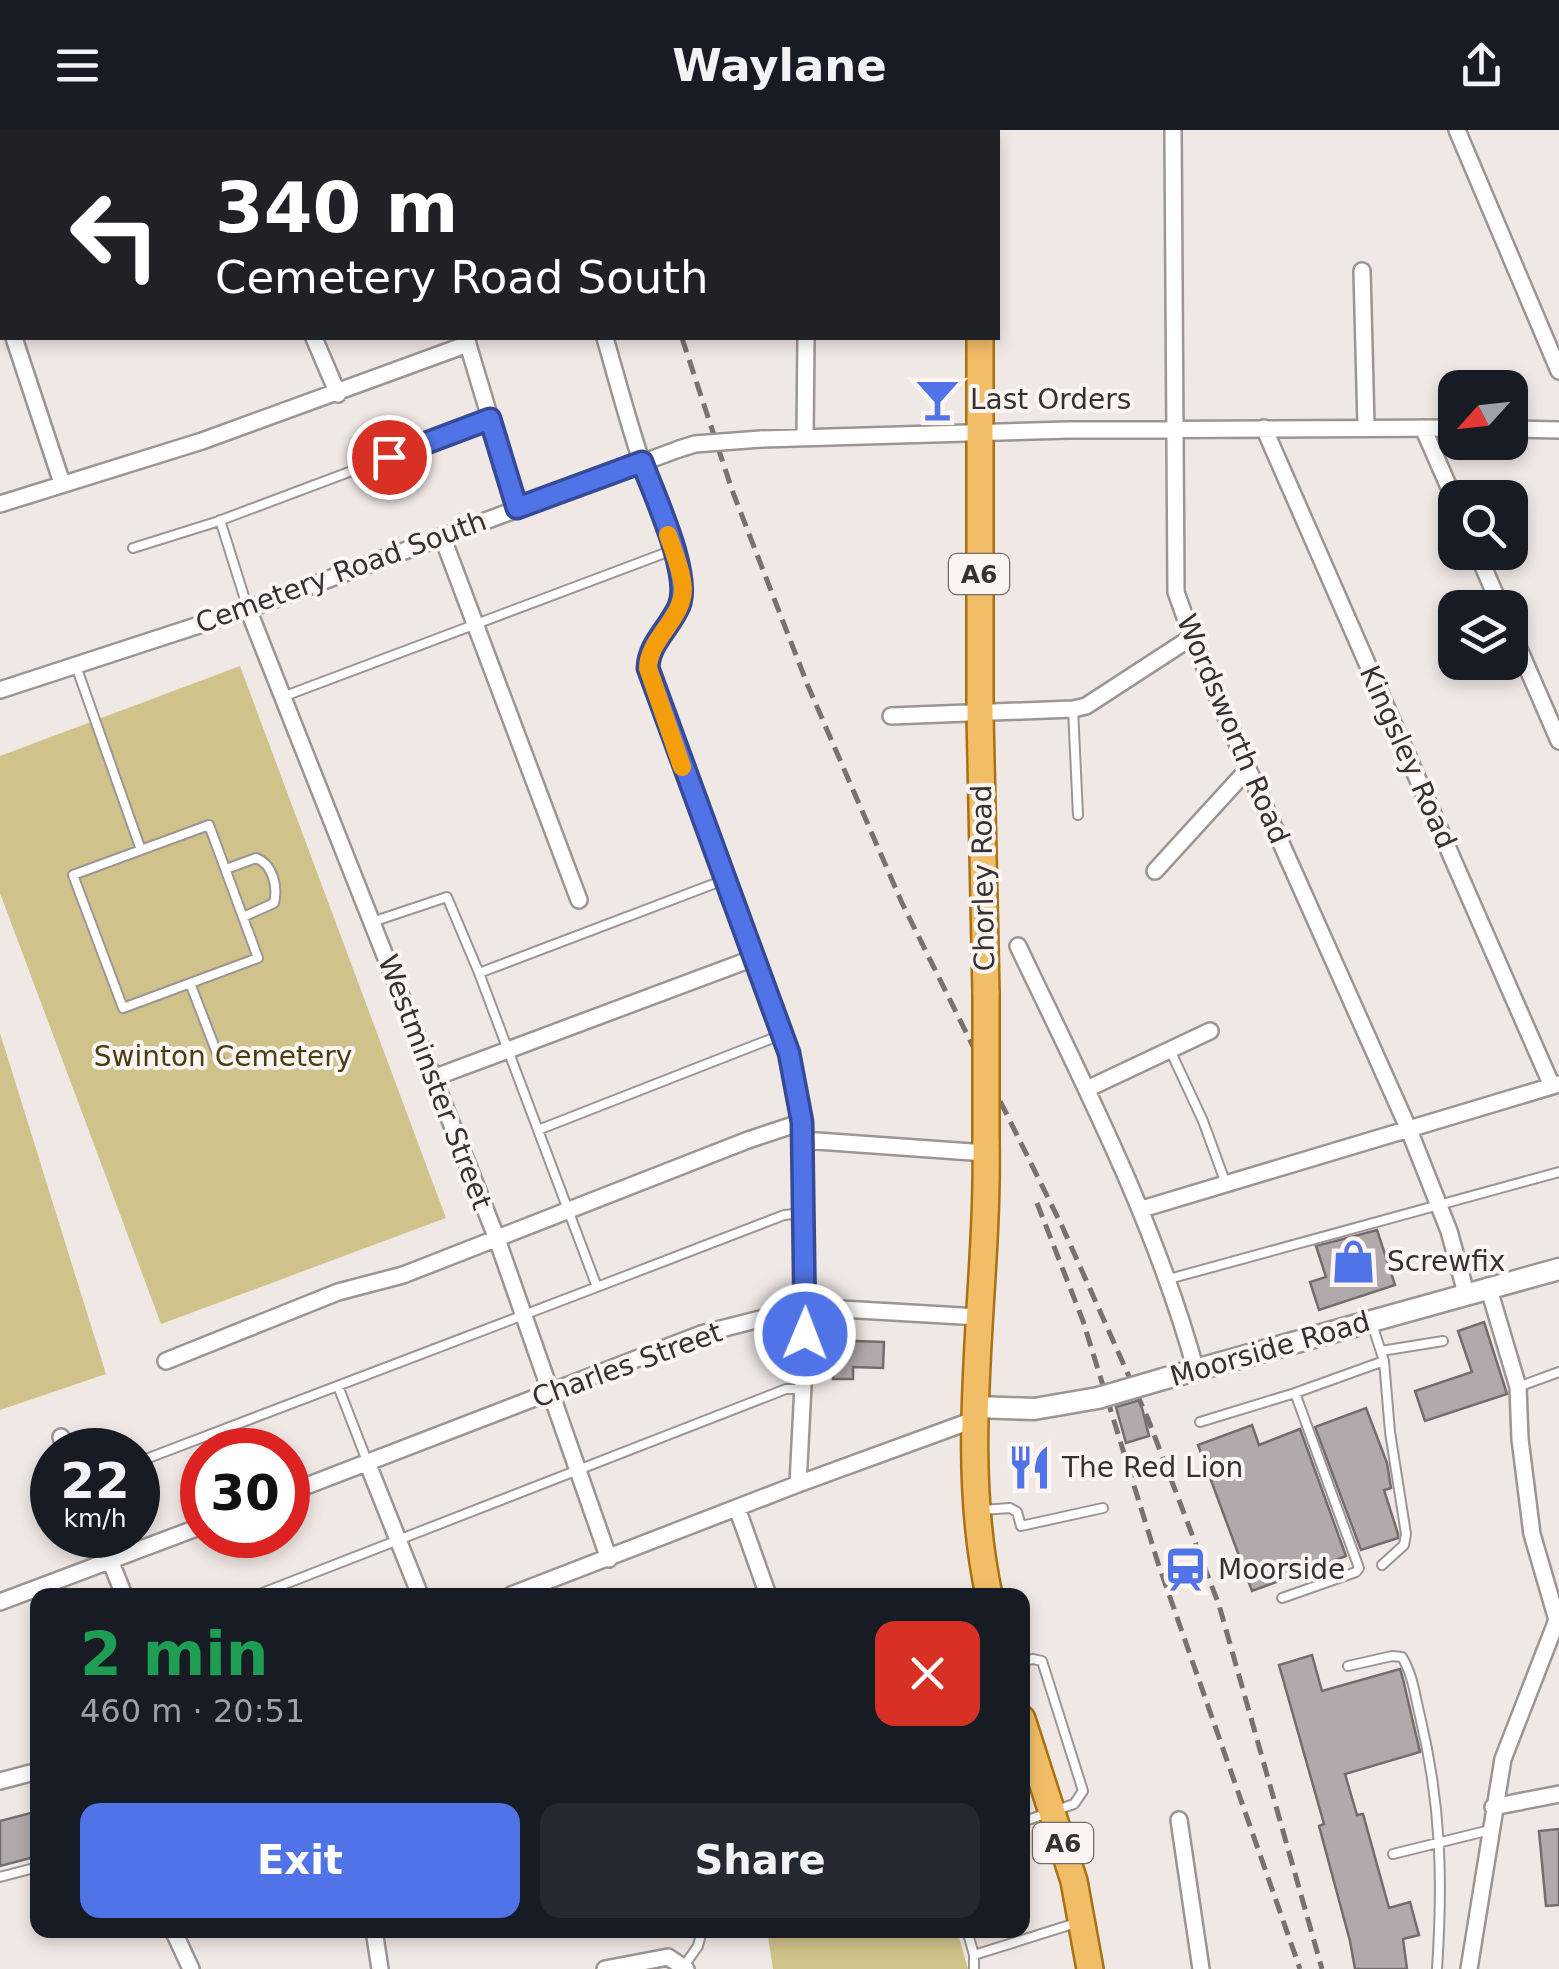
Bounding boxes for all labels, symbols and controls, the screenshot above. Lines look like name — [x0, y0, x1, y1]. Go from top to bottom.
icon: menu — [50, 38, 105, 93]
icon: share — [1454, 38, 1509, 93]
text: Waylane — [672, 39, 887, 92]
text: 340 m — [215, 167, 458, 249]
icon: left — [50, 170, 180, 300]
text: Cemetery Road South — [215, 251, 708, 304]
north arrow — [1438, 370, 1528, 460]
map controls — [1438, 370, 1528, 680]
bar icon: Last Orders — [913, 375, 961, 423]
place label: Last Orders — [970, 383, 1131, 416]
pin — [347, 415, 432, 500]
icon: arrive — [362, 430, 417, 485]
button: search — [1438, 480, 1528, 570]
street label: Cemetery Road South — [191, 504, 491, 640]
road number: A6 — [949, 554, 1009, 594]
button: layers — [1438, 590, 1528, 680]
street label: Wordsworth Road — [1170, 609, 1296, 849]
street label: Kingsley Road — [1353, 660, 1463, 854]
street label: Chorley Road — [965, 784, 1001, 972]
street label: Westminster Street — [371, 950, 499, 1214]
park label: Swinton Cemetery — [94, 1040, 352, 1073]
shop icon: Screwfix — [1330, 1237, 1378, 1285]
place label: Screwfix — [1387, 1245, 1505, 1278]
position arrow — [753, 1282, 857, 1386]
street label: Moorside Road — [1166, 1305, 1374, 1393]
street label: Charles Street — [528, 1315, 726, 1415]
speed limit sign: 30 — [180, 1428, 310, 1558]
restaurant icon: The Red Lion — [1005, 1443, 1053, 1491]
place label: The Red Lion — [1061, 1451, 1243, 1484]
text: 22 — [60, 1452, 130, 1510]
text: km/h — [63, 1504, 127, 1533]
station icon: Moorside — [1161, 1545, 1209, 1593]
place label: Moorside — [1218, 1553, 1345, 1586]
text: 2 min — [80, 1619, 268, 1689]
button: close — [875, 1621, 980, 1726]
text: 460 m · 20:51 — [80, 1692, 305, 1730]
button: Exit — [80, 1803, 520, 1918]
button: Share — [540, 1803, 980, 1918]
road number: A6 — [1033, 1823, 1093, 1863]

